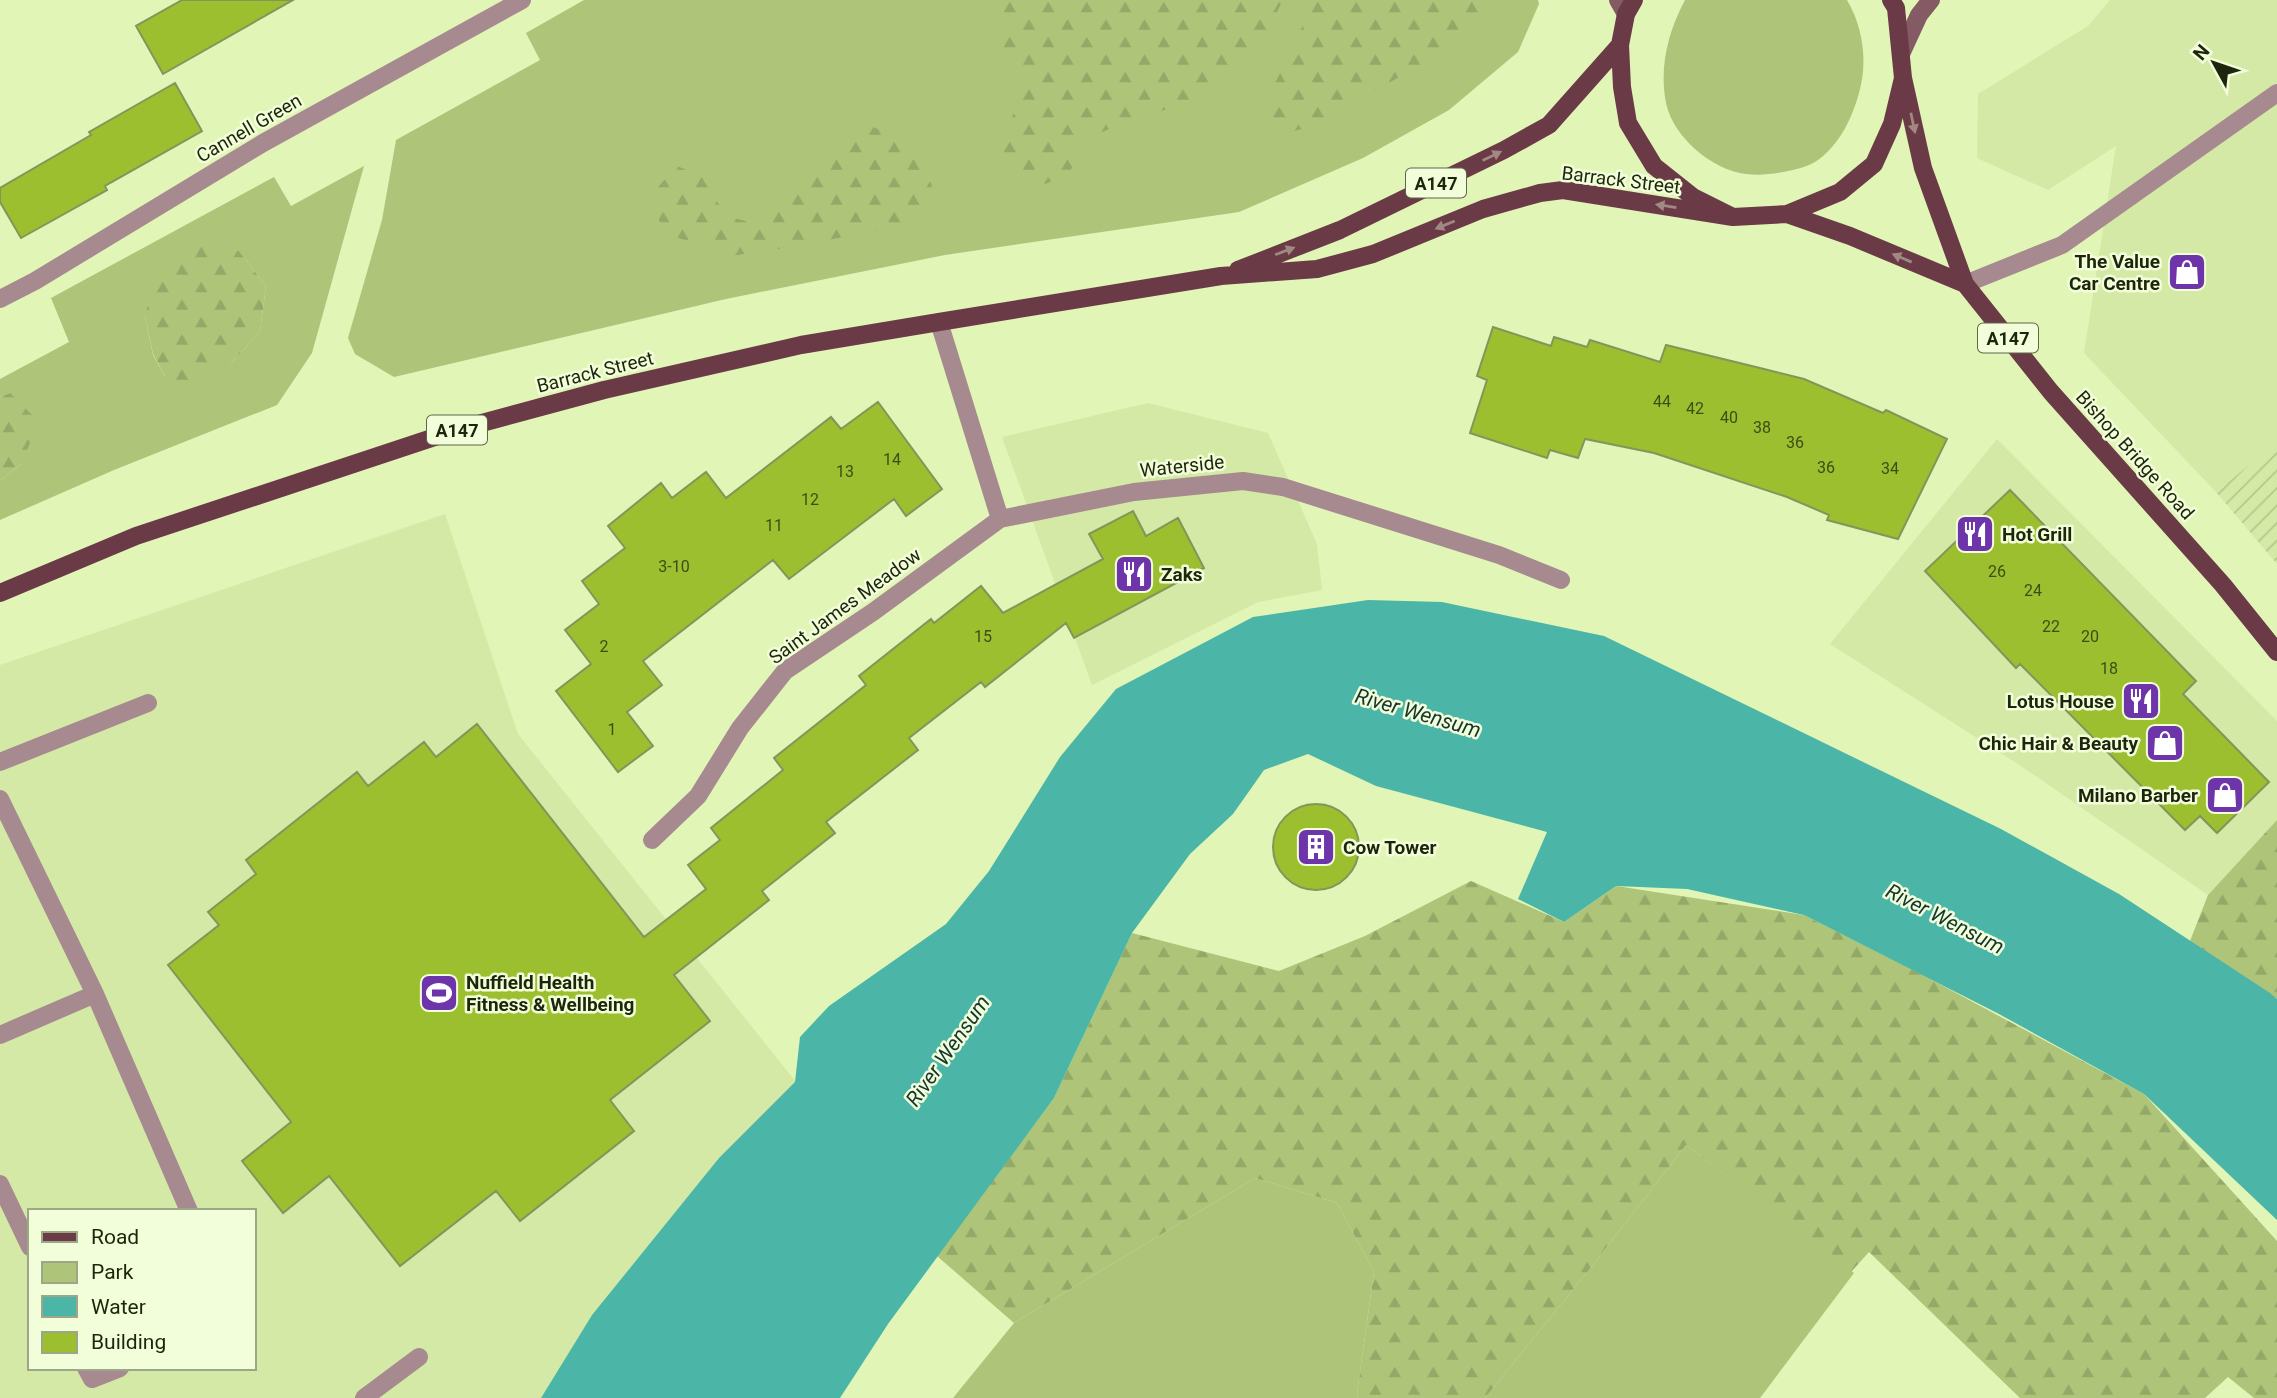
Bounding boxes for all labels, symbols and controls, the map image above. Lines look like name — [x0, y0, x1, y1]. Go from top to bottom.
north arrow — [2179, 28, 2249, 98]
text: N — [2188, 40, 2214, 65]
street label: Cannell Green — [192, 89, 306, 167]
one-way arrow — [1908, 112, 1919, 134]
one-way arrow — [1482, 151, 1502, 162]
street label: Barrack Street — [1560, 161, 1682, 199]
road number: A147 — [1406, 168, 1466, 198]
one-way arrow — [1655, 200, 1677, 211]
one-way arrow — [1434, 219, 1455, 230]
one-way arrow — [1275, 246, 1296, 257]
place label: The Value Car Centre — [2069, 250, 2160, 295]
shop icon: The Value Car Centre — [2166, 251, 2208, 293]
one-way arrow — [1892, 252, 1912, 264]
road number: A147 — [1978, 324, 2038, 352]
street label: Barrack Street — [534, 346, 656, 398]
street label: Bishop Bridge Road — [2071, 386, 2199, 524]
house number: 44 — [1653, 392, 1671, 411]
house number: 42 — [1686, 399, 1704, 418]
house number: 40 — [1720, 408, 1738, 427]
road number: A147 — [427, 416, 487, 444]
house number: 38 — [1753, 418, 1771, 437]
house number: 36 — [1786, 433, 1804, 452]
house number: 14 — [883, 450, 901, 469]
street label: Waterside — [1139, 450, 1225, 482]
house number: 36 — [1817, 458, 1835, 477]
house number: 34 — [1881, 459, 1899, 478]
house number: 13 — [836, 462, 854, 481]
house number: 12 — [801, 490, 819, 509]
restaurant icon: Hot Grill — [1954, 513, 1996, 555]
house number: 11 — [765, 516, 783, 535]
place label: Hot Grill — [2002, 523, 2072, 546]
street label: Saint James Meadow — [764, 543, 926, 669]
restaurant icon: Zaks — [1113, 553, 1155, 595]
house number: 3-10 — [658, 557, 690, 576]
house number: 26 — [1988, 562, 2006, 581]
place label: Zaks — [1161, 563, 1203, 586]
house number: 24 — [2024, 581, 2042, 600]
house number: 22 — [2042, 617, 2060, 636]
house number: 15 — [974, 627, 992, 646]
house number: 20 — [2081, 627, 2099, 646]
house number: 2 — [600, 637, 609, 656]
house number: 18 — [2100, 659, 2118, 678]
restaurant icon: Lotus House — [2120, 680, 2162, 722]
water label: River Wensum — [1352, 684, 1484, 742]
place label: Lotus House — [2007, 690, 2114, 713]
house number: 1 — [608, 720, 617, 739]
shop icon: Chic Hair & Beauty — [2144, 722, 2186, 764]
place label: Chic Hair & Beauty — [1979, 732, 2138, 755]
shop icon: Milano Barber — [2204, 774, 2246, 816]
place label: Milano Barber — [2078, 784, 2198, 807]
building icon: Cow Tower — [1295, 826, 1337, 868]
place label: Cow Tower — [1343, 836, 1436, 859]
water label: River Wensum — [1882, 879, 2008, 959]
place label: Nuffield Health Fitness & Wellbeing — [466, 971, 634, 1016]
sports icon: Nuffield Health Fitness & Wellbeing — [418, 972, 460, 1014]
water label: River Wensum — [901, 991, 995, 1111]
legend — [28, 1209, 256, 1370]
text: Road — [91, 1225, 139, 1249]
text: Park — [91, 1260, 134, 1284]
text: Water — [91, 1295, 146, 1319]
text: Building — [91, 1330, 166, 1354]

